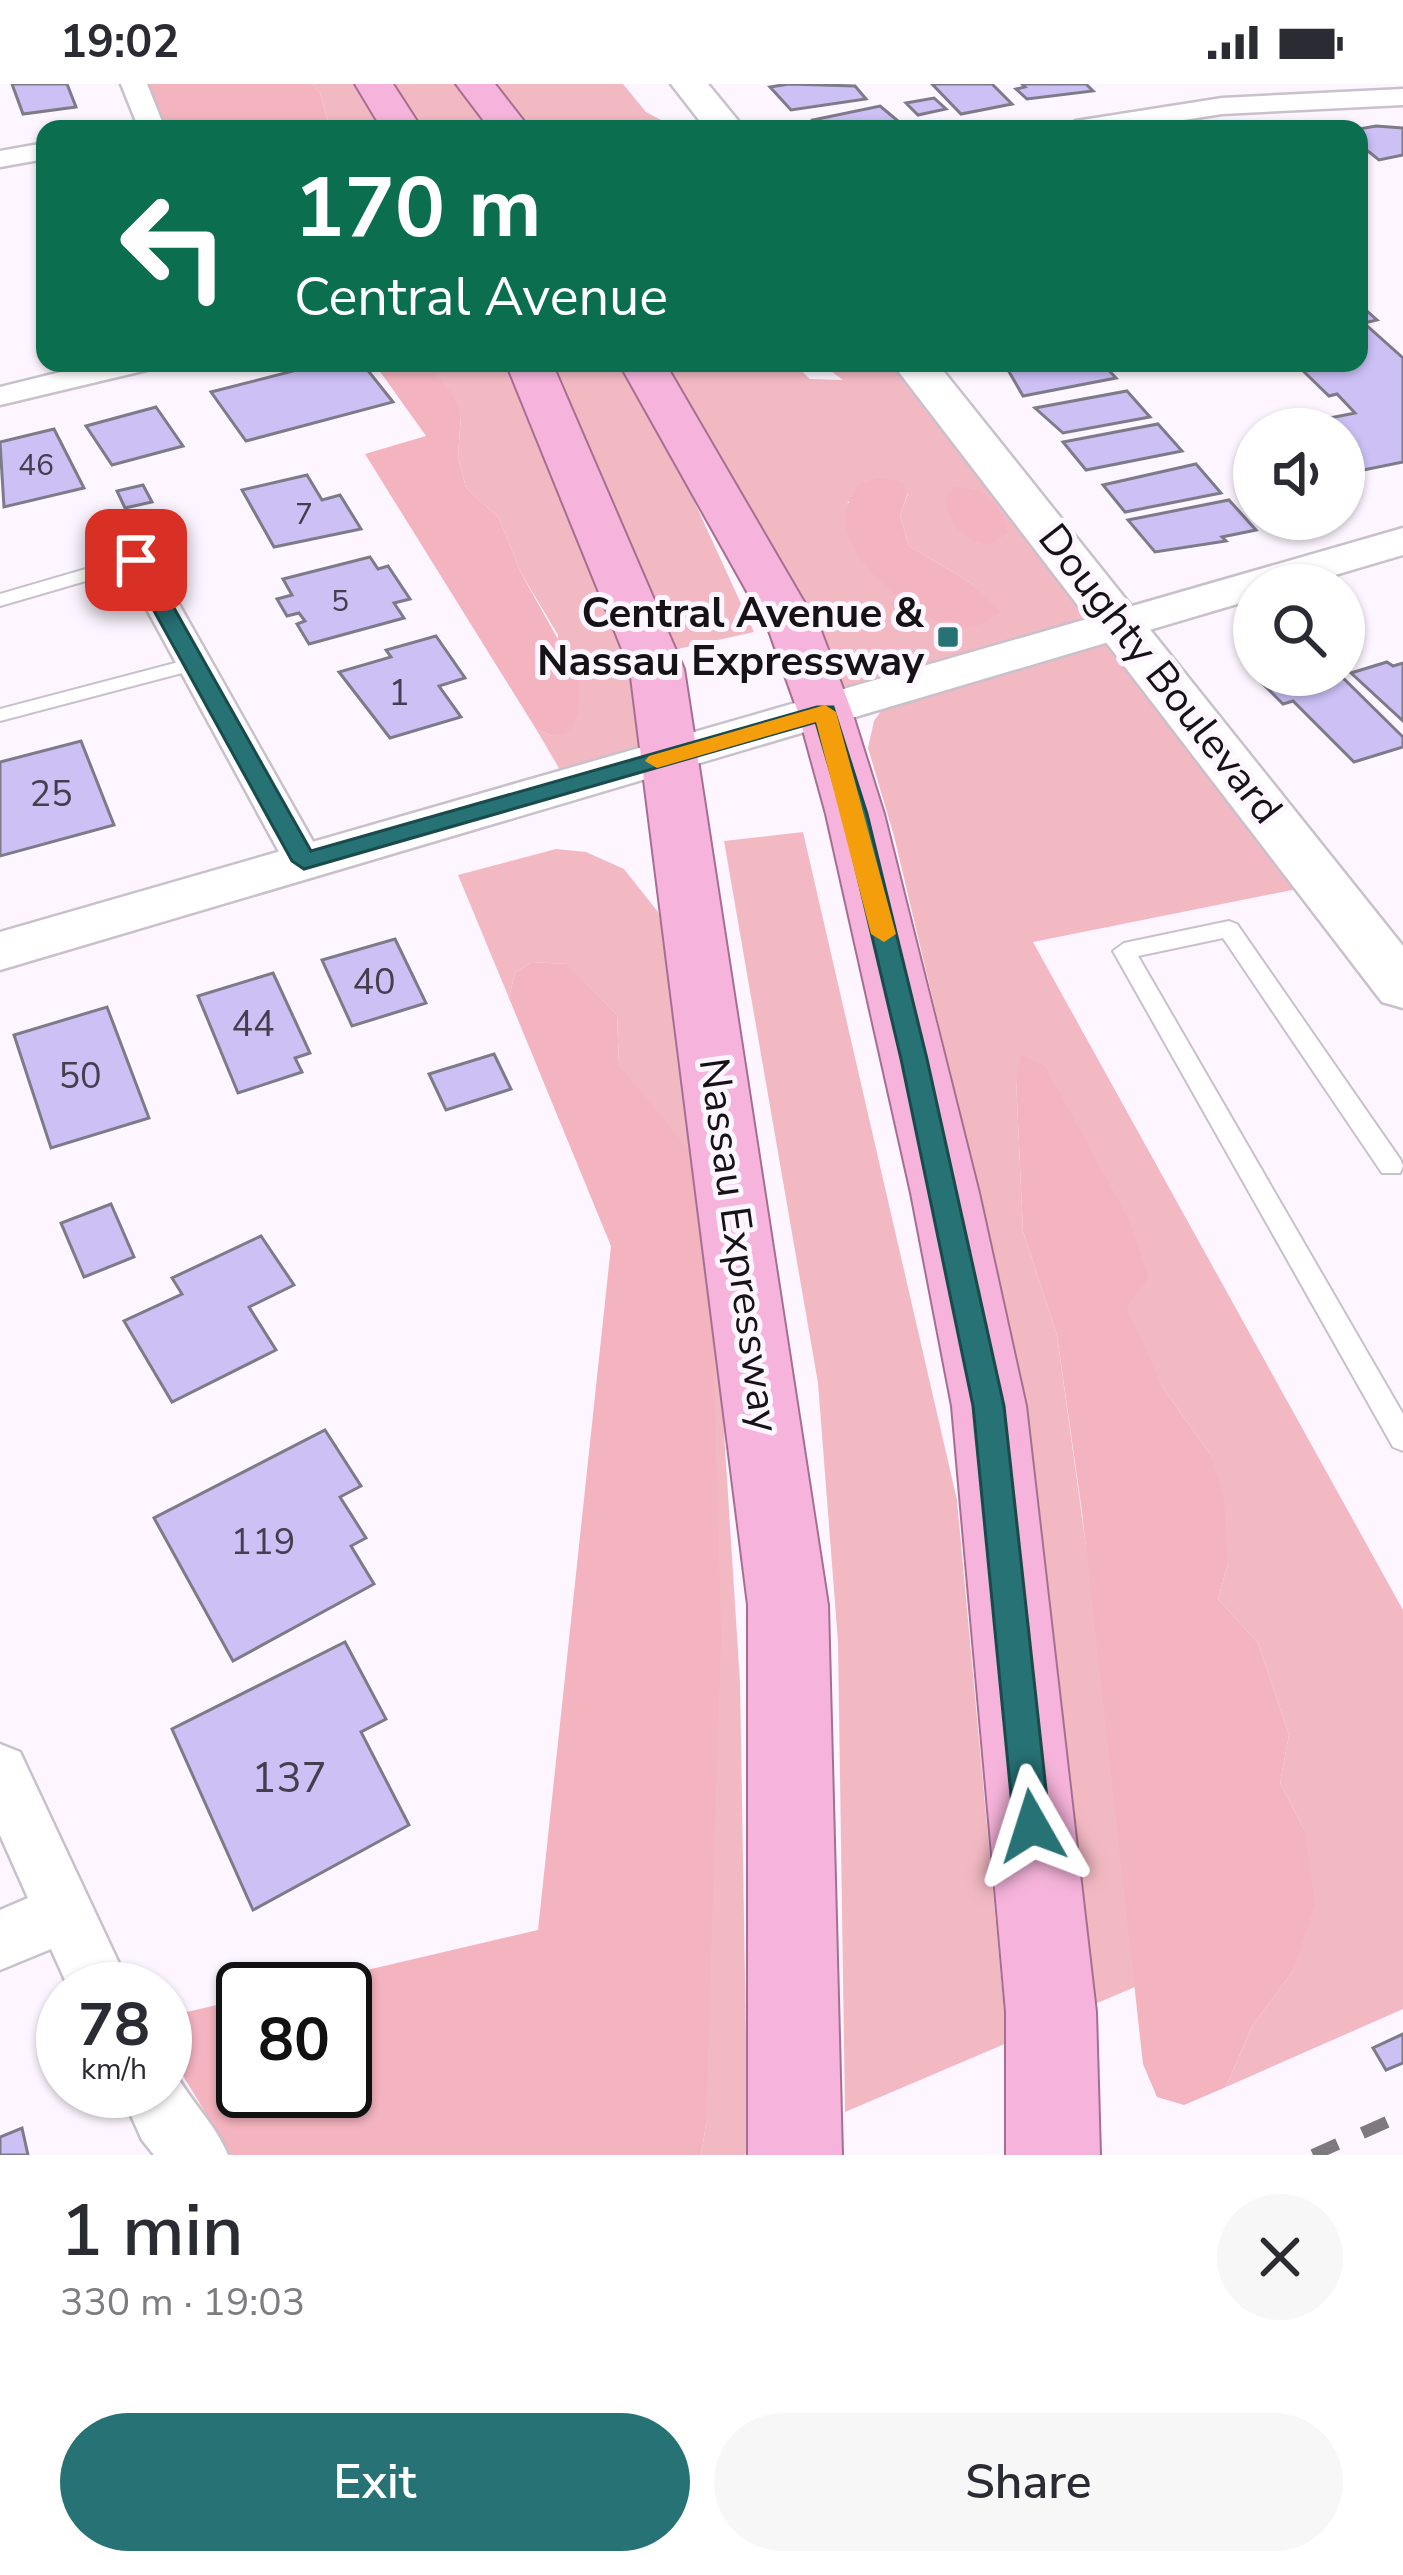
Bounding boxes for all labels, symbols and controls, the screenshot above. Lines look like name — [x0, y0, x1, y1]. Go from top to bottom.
text: 19:02 — [60, 12, 179, 73]
text: 170 m — [294, 151, 542, 266]
icon: left — [96, 168, 252, 324]
text: Central Avenue — [294, 260, 668, 334]
map controls — [1233, 408, 1365, 696]
button: sound — [1233, 408, 1365, 540]
house number: 46 — [18, 445, 54, 486]
house number: 7 — [295, 494, 313, 535]
pin — [85, 509, 187, 611]
street label: Doughty Boulevard — [1025, 512, 1295, 836]
icon: arrive — [103, 527, 169, 593]
button: search — [1233, 564, 1365, 696]
house number: 5 — [331, 581, 349, 622]
place label: Central Avenue & Nassau Expressway — [537, 585, 926, 690]
marker: Central Avenue & Nassau Expressway — [935, 624, 961, 650]
house number: 1 — [388, 669, 410, 718]
house number: 25 — [29, 770, 73, 819]
house number: 40 — [352, 958, 396, 1007]
house number: 44 — [231, 1000, 275, 1049]
house number: 50 — [58, 1052, 102, 1101]
street label: Nassau Expressway — [685, 1054, 794, 1436]
house number: 119 — [231, 1518, 295, 1567]
house number: 137 — [251, 1750, 327, 1807]
position arrow — [969, 1763, 1095, 1889]
speed limit sign: 80 — [216, 1962, 372, 2118]
text: 78 — [78, 1984, 150, 2066]
text: km/h — [81, 2049, 147, 2090]
text: 1 min — [60, 2182, 243, 2280]
button: close — [1217, 2194, 1343, 2320]
text: 330 m · 19:03 — [60, 2276, 305, 2329]
button: Exit — [60, 2413, 690, 2551]
button: Share — [714, 2413, 1343, 2551]

